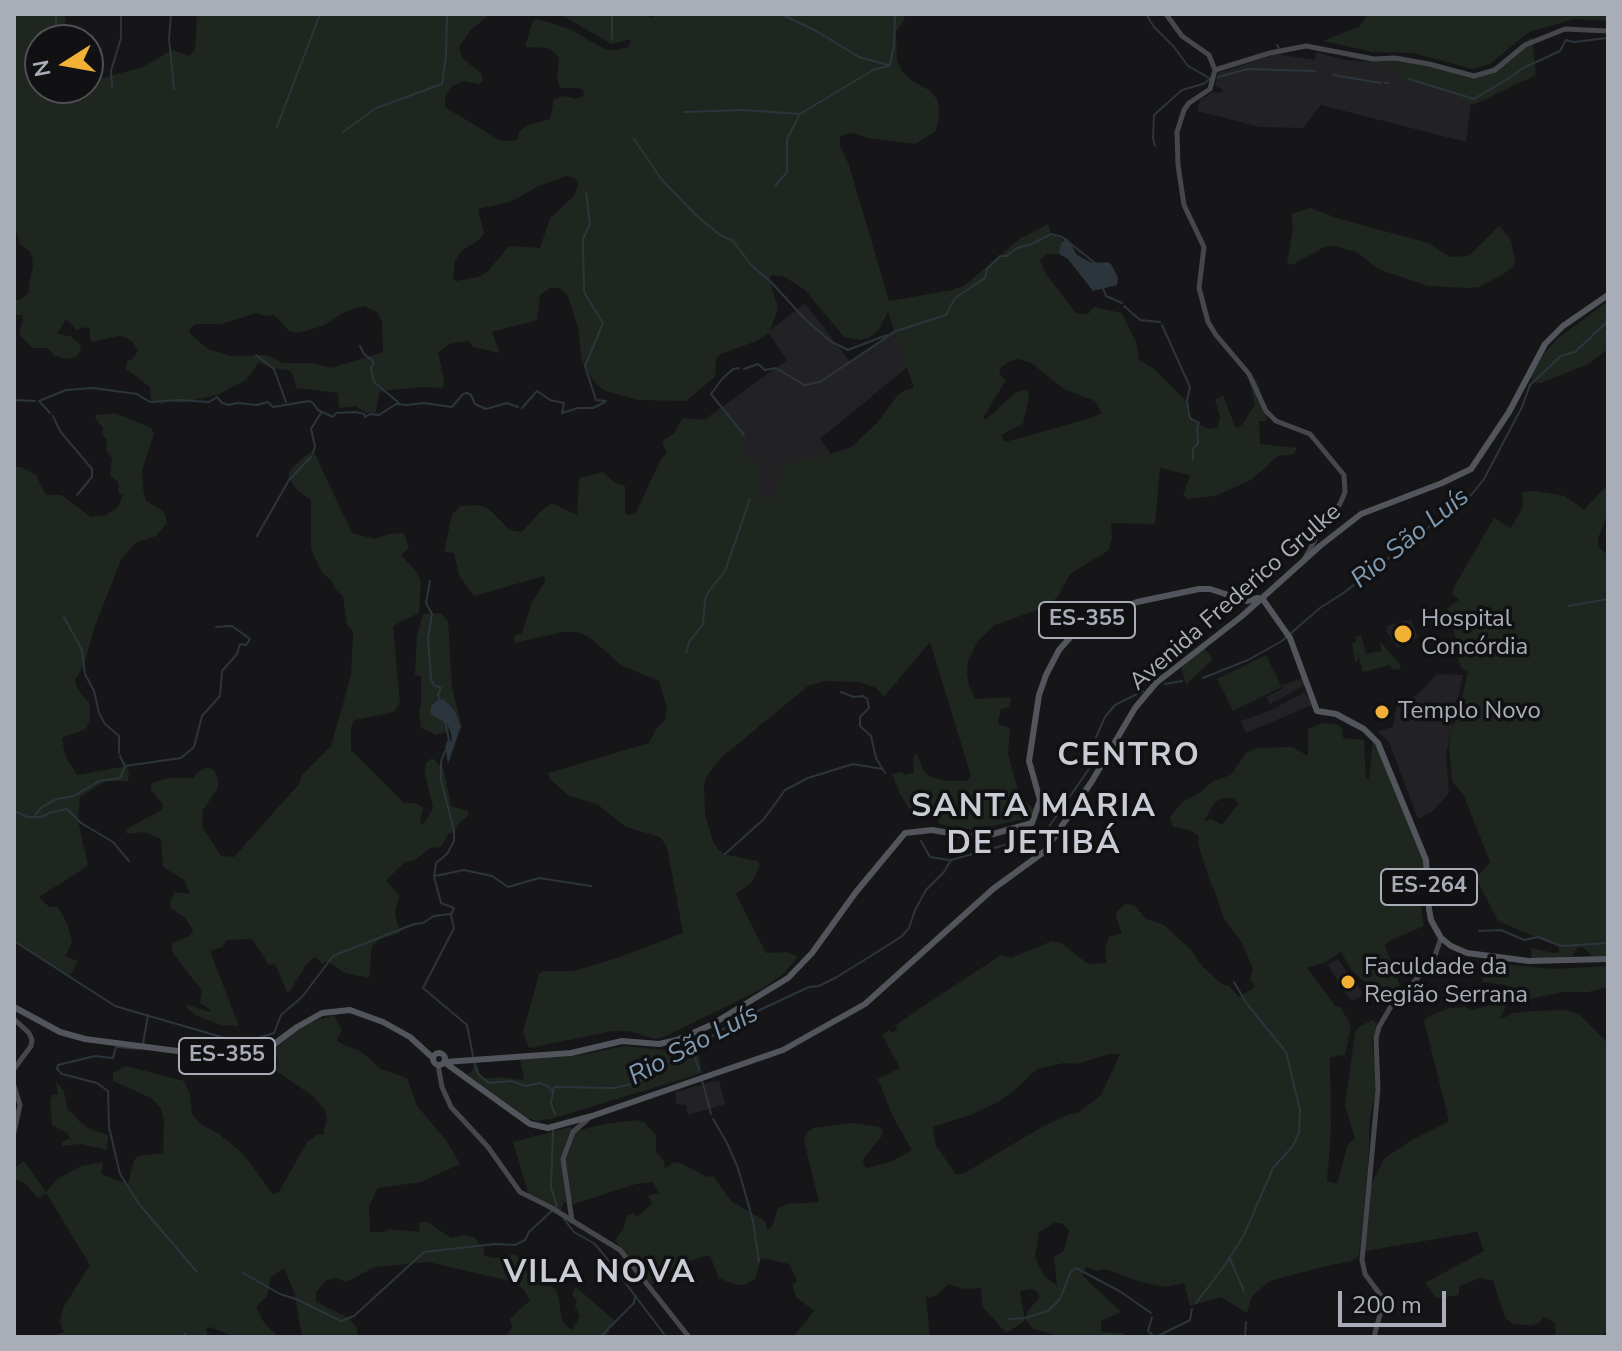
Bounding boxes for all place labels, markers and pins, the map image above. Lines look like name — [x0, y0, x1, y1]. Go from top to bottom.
place label: Hospital Concórdia — [1421, 606, 1528, 662]
marker: Hospital Concórdia — [1392, 623, 1414, 645]
place label: Templo Novo — [1398, 698, 1541, 726]
marker: Templo Novo — [1373, 703, 1391, 721]
place label: Faculdade da Região Serrana — [1364, 954, 1528, 1010]
marker: Faculdade da Região Serrana — [1339, 973, 1357, 991]

